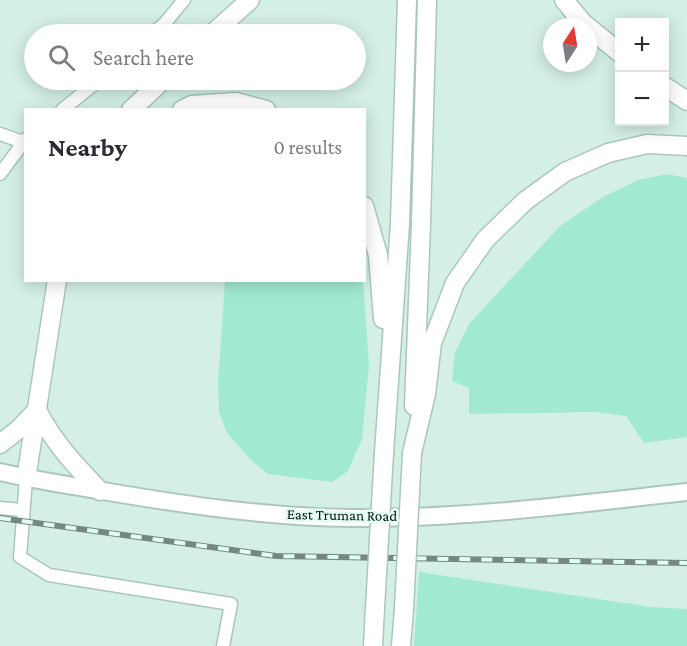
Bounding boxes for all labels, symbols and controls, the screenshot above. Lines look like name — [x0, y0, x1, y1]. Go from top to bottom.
north arrow — [543, 18, 597, 72]
map controls — [615, 18, 669, 126]
button: + — [615, 18, 669, 72]
search box — [24, 24, 366, 90]
icon: search — [45, 41, 78, 74]
text: Search here — [93, 45, 194, 70]
button: − — [615, 72, 669, 126]
text: Nearby — [48, 133, 127, 162]
text: 0 results — [273, 136, 342, 158]
street label: East Truman Road — [287, 506, 397, 524]

